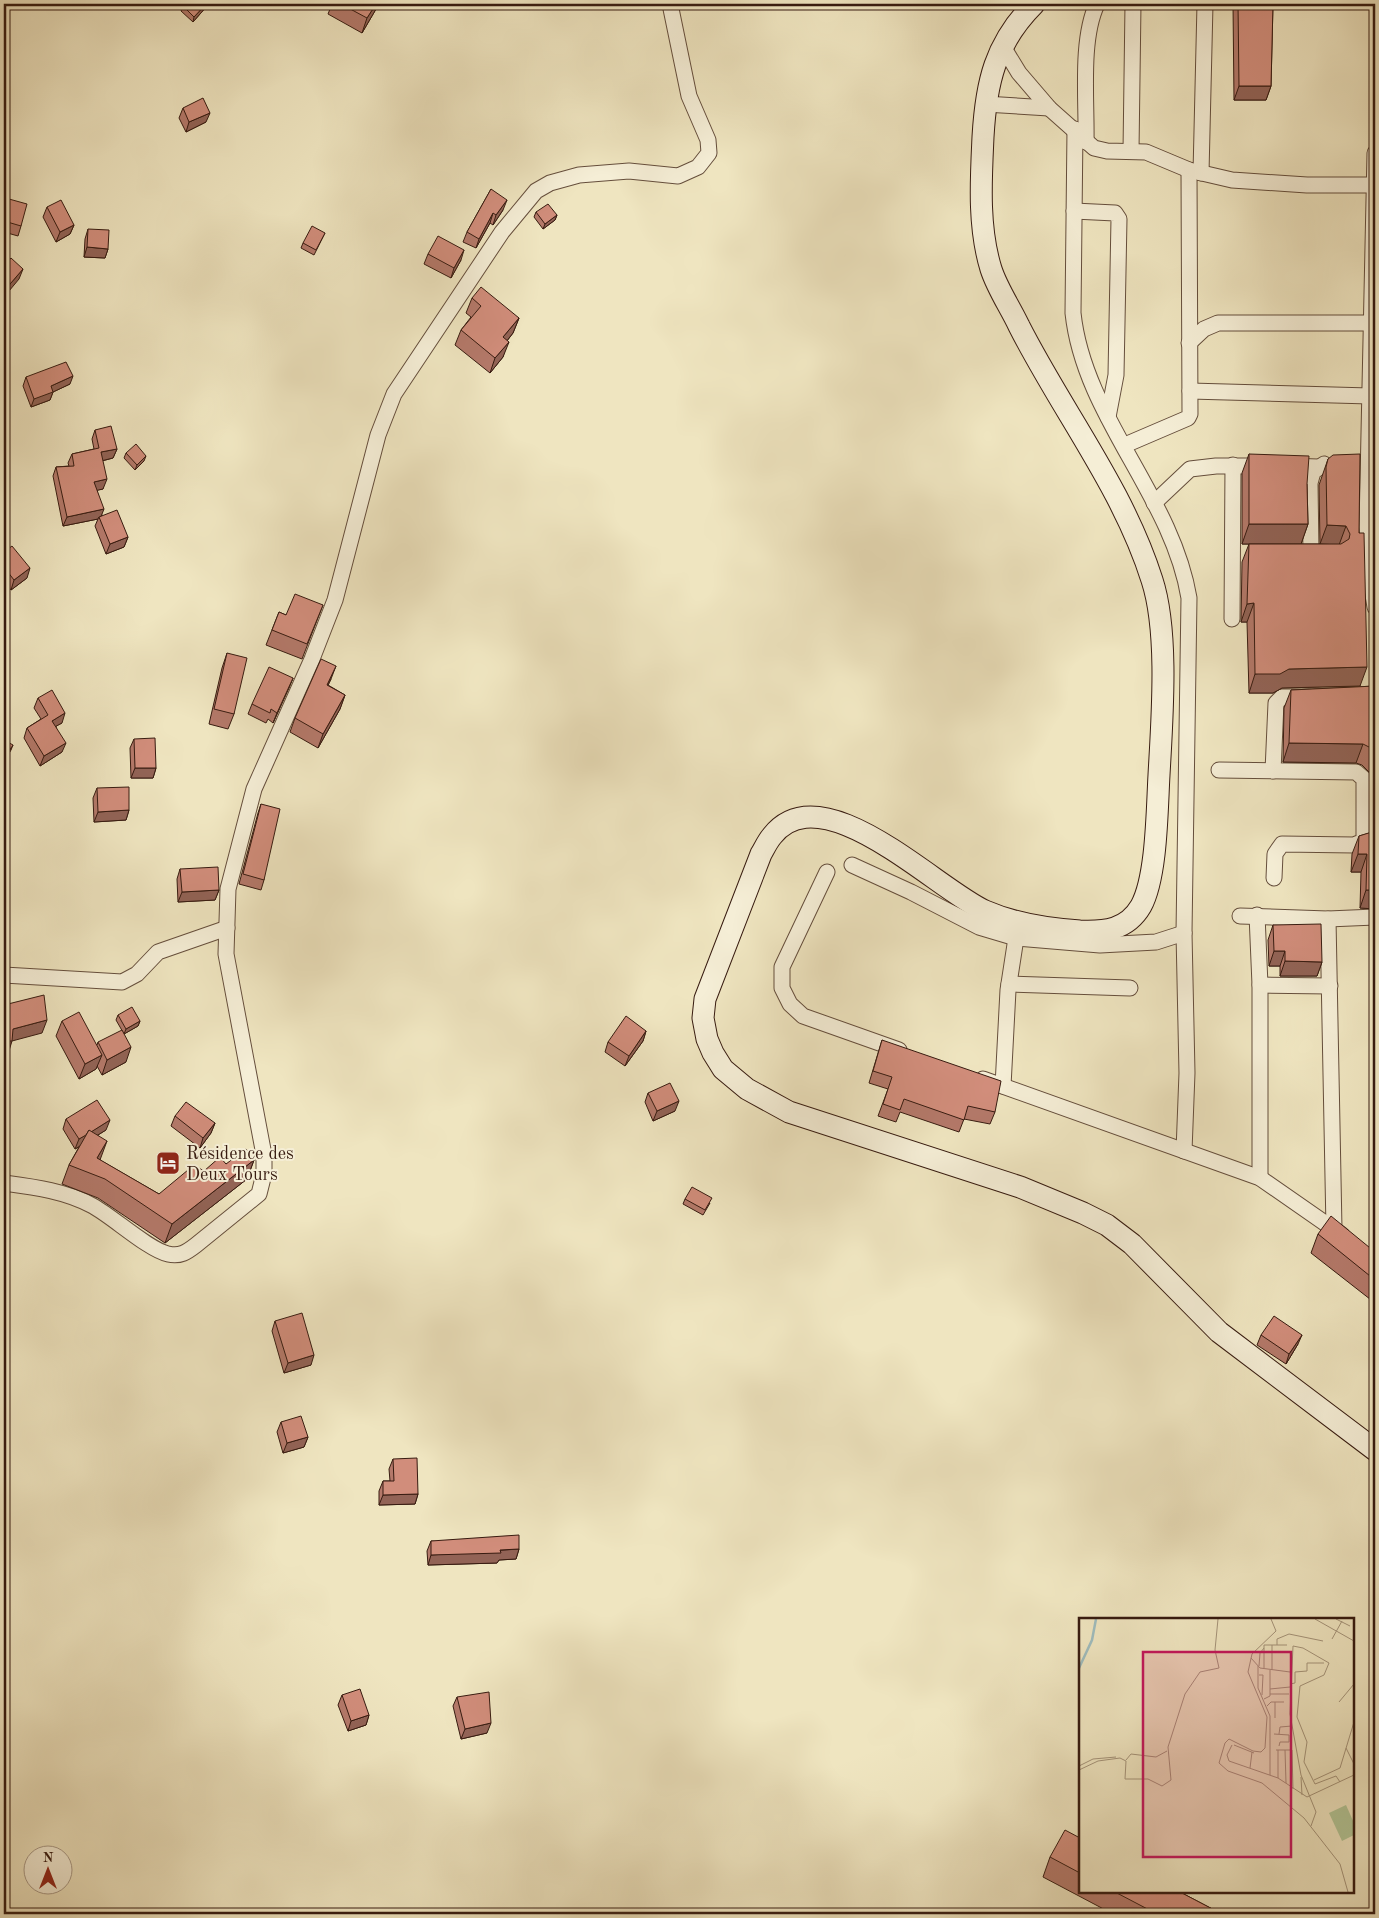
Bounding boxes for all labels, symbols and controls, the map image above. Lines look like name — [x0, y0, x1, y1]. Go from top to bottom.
place label: Résidence des Deux Tours — [186, 1145, 294, 1184]
hotel icon: Résidence des Deux Tours — [155, 1150, 181, 1176]
inset map — [1079, 1618, 1354, 1893]
north arrow — [22, 1846, 72, 1896]
text: N — [43, 1851, 54, 1865]

